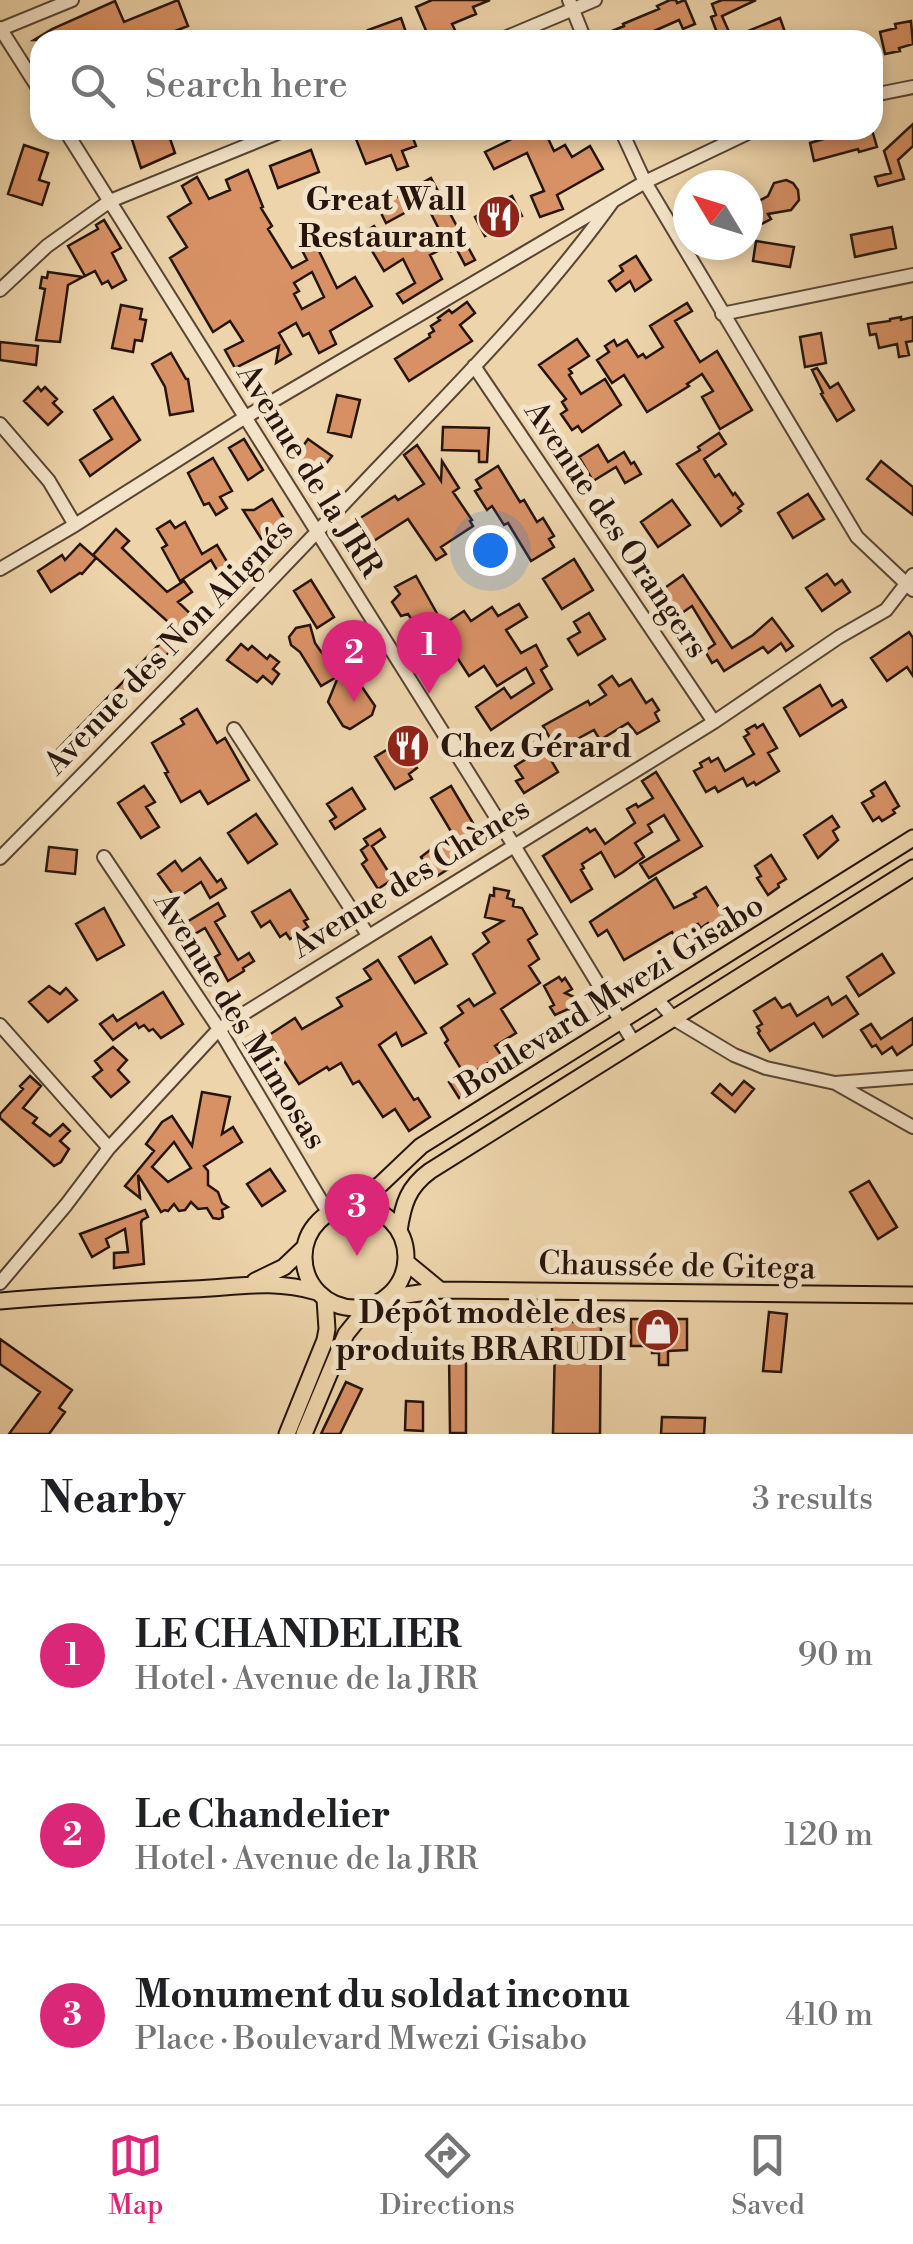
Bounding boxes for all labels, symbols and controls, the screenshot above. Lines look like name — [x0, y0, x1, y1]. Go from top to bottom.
search box — [30, 30, 883, 140]
icon: search — [65, 58, 120, 113]
text: Search here — [145, 62, 348, 109]
north arrow — [673, 170, 763, 260]
place label: Great Wall Restaurant — [298, 180, 467, 257]
restaurant icon: Great Wall Restaurant — [476, 194, 522, 240]
street label: Avenue de la JRR — [227, 356, 391, 585]
street label: Avenue des Orangers — [515, 393, 717, 666]
street label: Avenue des Non Alignés — [35, 510, 302, 784]
your location — [465, 525, 516, 576]
pin: 1 — [396, 612, 462, 694]
pin: 2 — [322, 620, 386, 702]
restaurant icon: Chez Gérard — [385, 723, 431, 769]
place label: Chez Gérard — [440, 727, 632, 767]
street label: Avenue des Chènes — [283, 788, 537, 968]
street label: Avenue des Mimosas — [144, 884, 336, 1157]
street label: Boulevard Mwezi Gisabo — [449, 885, 771, 1107]
pin: 3 — [324, 1174, 390, 1256]
street label: Chaussée de Gitega — [538, 1244, 817, 1288]
place label: Dépôt modèle des produits BRARUDI — [335, 1293, 626, 1370]
shop icon: Dépôt modèle des produits BRARUDI — [635, 1307, 681, 1353]
text: Nearby — [40, 1473, 185, 1526]
text: 3 results — [752, 1479, 873, 1519]
text: LE CHANDELIER — [135, 1612, 461, 1659]
text: 1 — [65, 1635, 80, 1675]
text: 90 m — [798, 1635, 873, 1675]
text: Hotel · Avenue de la JRR — [135, 1659, 478, 1699]
text: Le Chandelier — [135, 1792, 390, 1839]
text: 2 — [62, 1815, 83, 1855]
text: 120 m — [784, 1815, 873, 1855]
text: Hotel · Avenue de la JRR — [135, 1839, 478, 1879]
text: Monument du soldat inconu — [135, 1972, 630, 2019]
text: 3 — [63, 1995, 82, 2035]
text: 410 m — [785, 1995, 873, 2035]
text: Place · Boulevard Mwezi Gisabo — [135, 2019, 587, 2059]
tab: Map — [108, 2128, 163, 2223]
tab: Directions — [380, 2128, 515, 2223]
tab: Saved — [731, 2128, 805, 2223]

